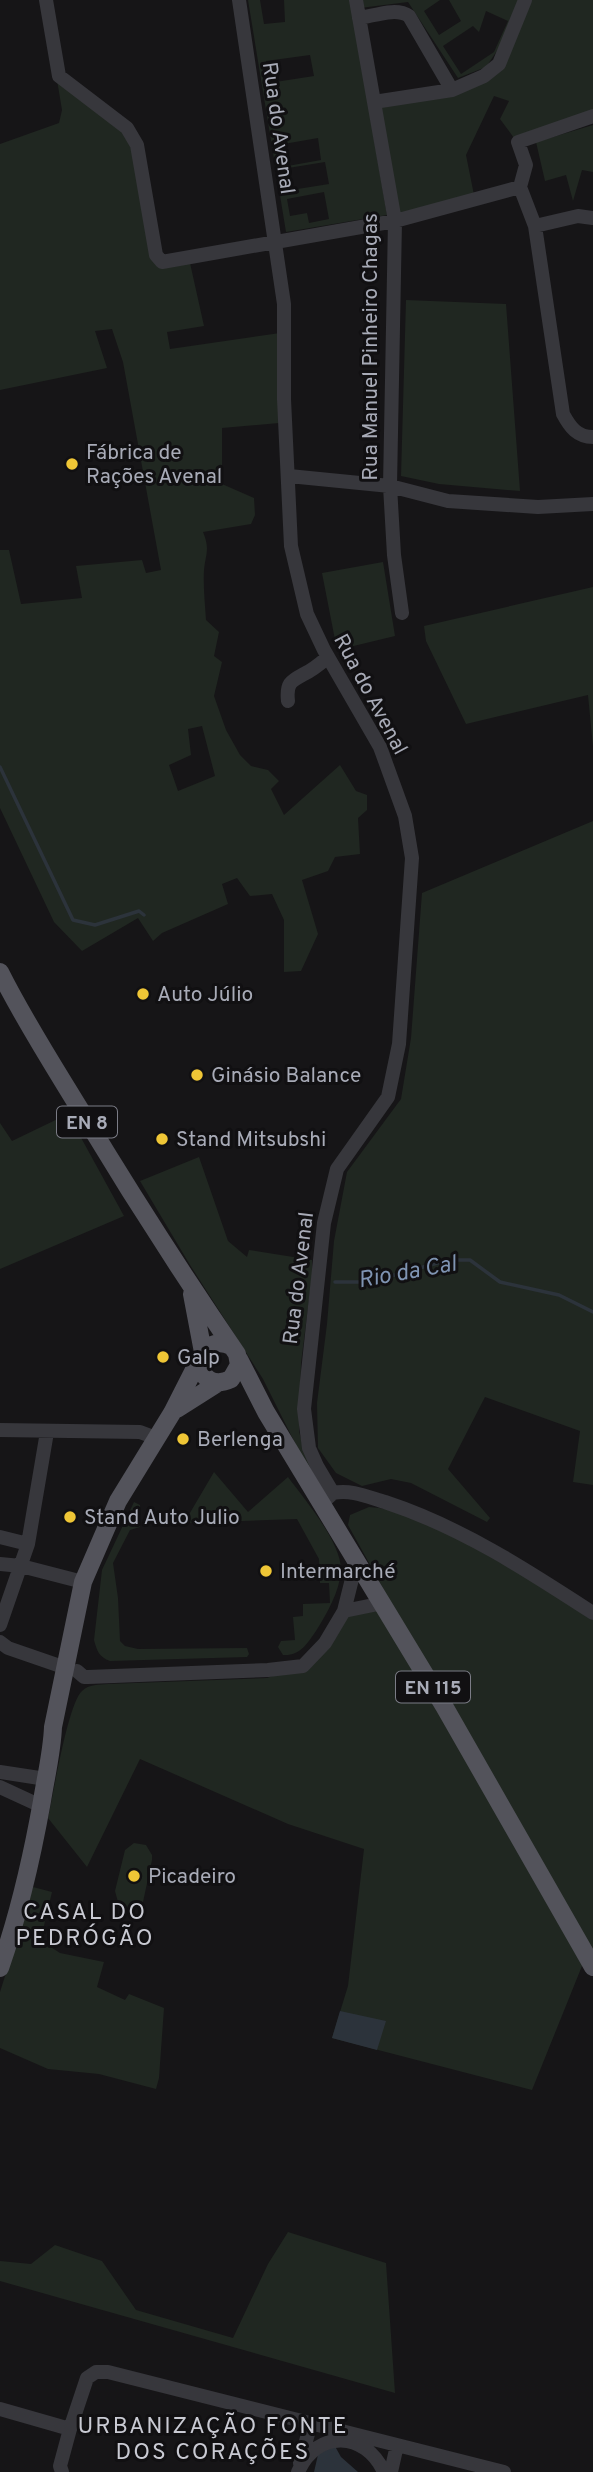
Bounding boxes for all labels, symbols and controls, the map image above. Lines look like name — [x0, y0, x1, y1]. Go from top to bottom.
street label: Rua do Avenal — [255, 60, 300, 196]
street label: Rua Manuel Pinheiro Chagas — [358, 213, 385, 481]
place label: Fábrica de Rações Avenal — [86, 440, 222, 491]
marker: Fábrica de Rações Avenal — [64, 456, 80, 472]
street label: Rua do Avenal — [327, 630, 413, 760]
place label: Auto Júlio — [157, 982, 253, 1009]
marker: Auto Júlio — [135, 986, 151, 1002]
place label: Ginásio Balance — [211, 1063, 361, 1090]
marker: Ginásio Balance — [189, 1067, 205, 1083]
road number: EN 8 — [57, 1106, 117, 1138]
place label: Stand Mitsubshi — [176, 1127, 326, 1154]
marker: Stand Mitsubshi — [154, 1131, 170, 1147]
street label: Rua do Avenal — [278, 1211, 321, 1346]
water label: Rio da Cal — [356, 1250, 460, 1296]
place label: Galp — [177, 1345, 220, 1372]
marker: Galp — [155, 1349, 171, 1365]
place label: Berlenga — [197, 1427, 283, 1454]
marker: Berlenga — [175, 1431, 191, 1447]
place label: Stand Auto Julio — [84, 1505, 240, 1532]
marker: Stand Auto Julio — [62, 1509, 78, 1525]
place label: Intermarché — [280, 1559, 396, 1586]
marker: Intermarché — [258, 1563, 274, 1579]
road number: EN 115 — [396, 1672, 470, 1702]
place label: Picadeiro — [148, 1864, 236, 1891]
marker: Picadeiro — [126, 1868, 142, 1884]
district label: CASAL DO PEDRÓGÃO — [16, 1899, 154, 1954]
district label: URBANIZAÇÃO FONTE DOS CORAÇÕES — [77, 2412, 349, 2468]

